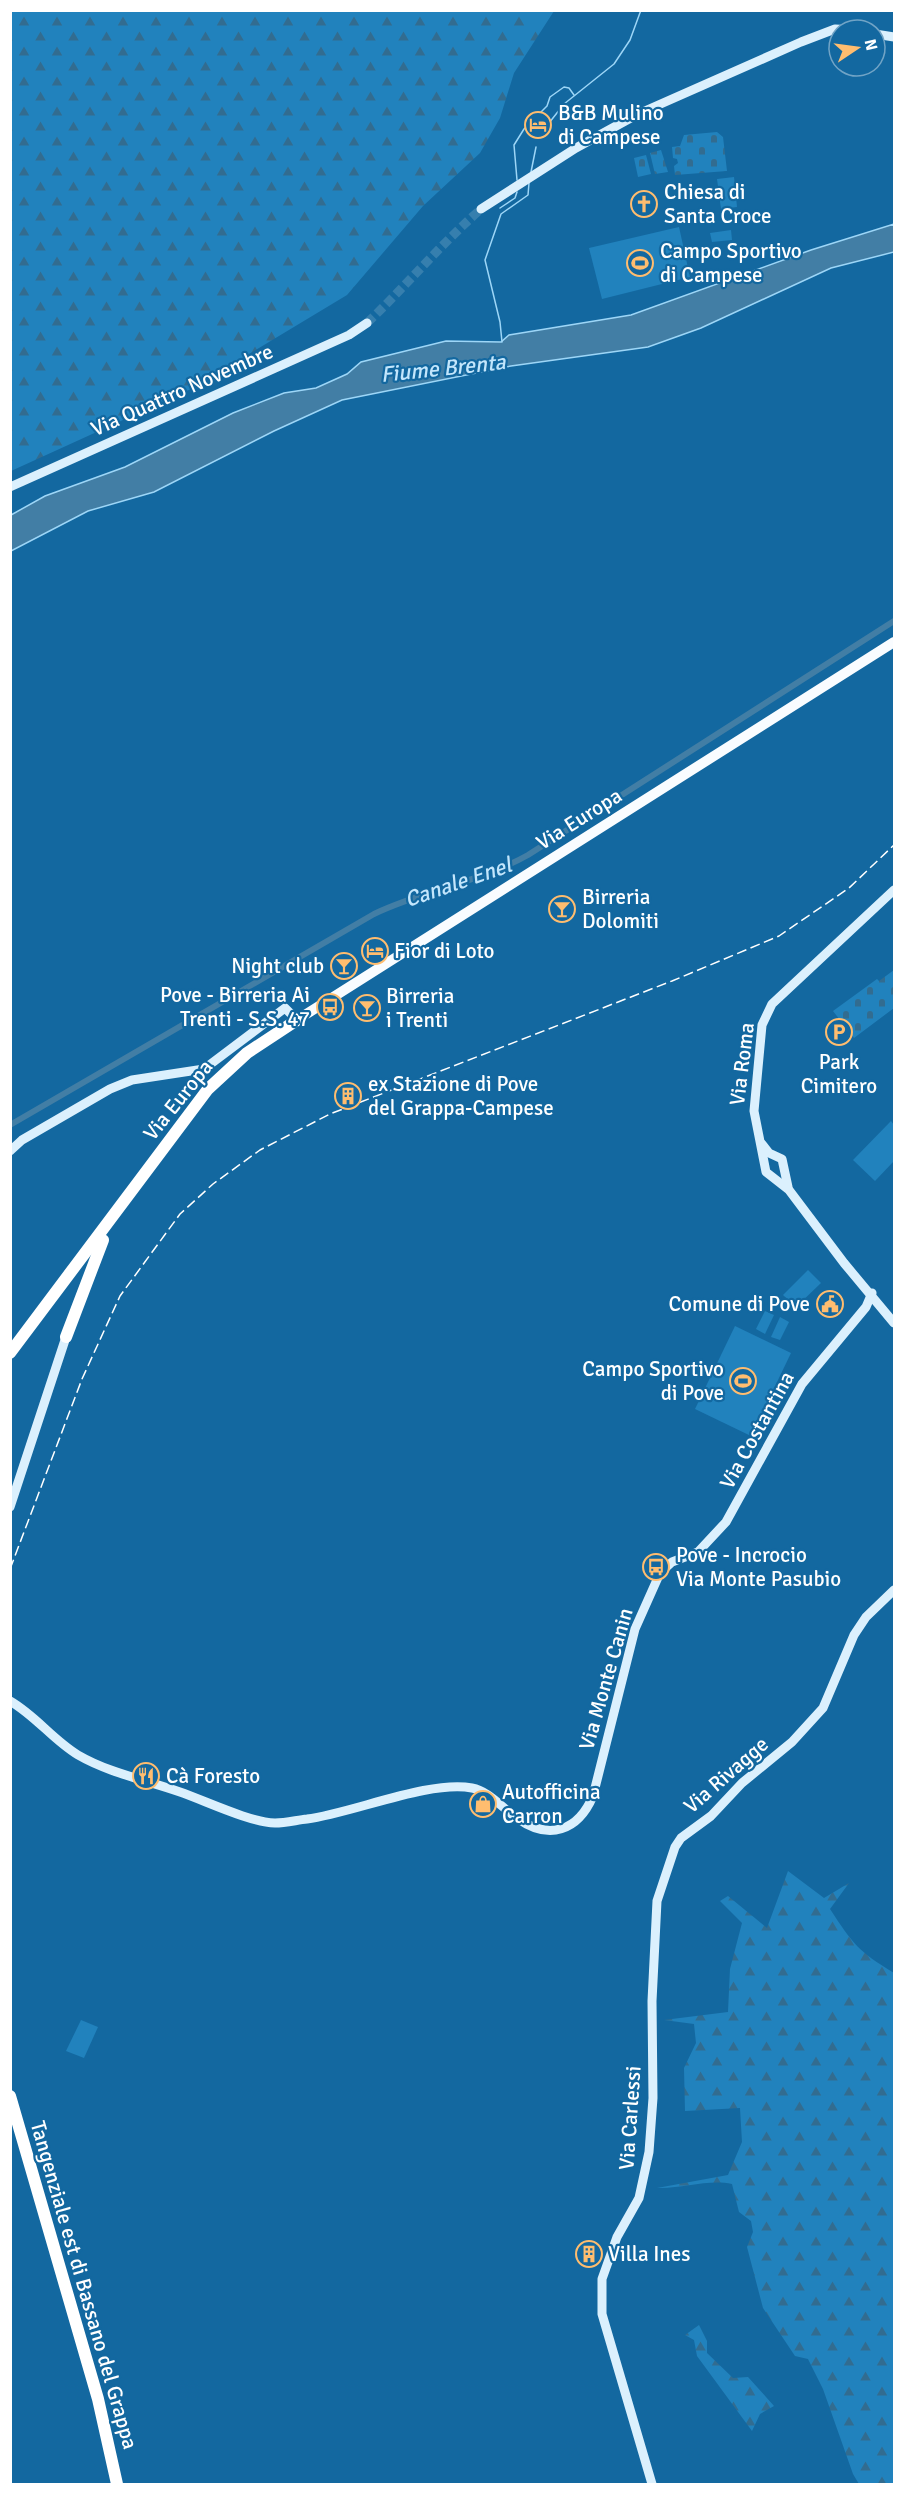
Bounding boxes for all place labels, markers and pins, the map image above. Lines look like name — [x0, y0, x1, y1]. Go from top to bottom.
place label: B&B Mulino di Campese — [558, 100, 664, 150]
hotel icon: B&B Mulino di Campese — [523, 110, 553, 140]
place label: Chiesa di Santa Croce — [664, 179, 772, 229]
church icon: Chiesa di Santa Croce — [629, 189, 659, 219]
place label: Campo Sportivo di Campese — [660, 238, 802, 288]
sports icon: Campo Sportivo di Campese — [625, 248, 655, 278]
place label: Birreria Dolomiti — [582, 884, 659, 934]
bar icon: Birreria Dolomiti — [547, 894, 577, 924]
hotel icon: Fior di Loto — [360, 936, 390, 966]
place label: Fior di Loto — [394, 938, 495, 964]
bar icon: Night club — [329, 951, 359, 981]
place label: Night club — [231, 953, 324, 979]
place label: Pove - Birreria Ai Trenti - S.S. 47 — [160, 982, 310, 1032]
place label: Birreria i Trenti — [386, 983, 454, 1033]
bus stop icon: Pove - Birreria Ai Trenti - S.S. 47 — [315, 992, 345, 1022]
bar icon: Birreria i Trenti — [352, 993, 382, 1023]
parking icon: Park Cimitero — [824, 1017, 854, 1047]
place label: Park Cimitero — [801, 1049, 877, 1099]
place label: ex Stazione di Pove del Grappa-Campese — [368, 1071, 554, 1121]
building icon: ex Stazione di Pove del Grappa-Campese — [333, 1081, 363, 1111]
public building icon: Comune di Pove — [815, 1289, 845, 1319]
place label: Comune di Pove — [669, 1291, 810, 1317]
place label: Campo Sportivo di Pove — [582, 1356, 724, 1406]
sports icon: Campo Sportivo di Pove — [728, 1366, 758, 1396]
place label: Pove - Incrocio Via Monte Pasubio — [676, 1542, 841, 1592]
bus stop icon: Pove - Incrocio Via Monte Pasubio — [641, 1552, 671, 1582]
restaurant icon: Cà Foresto — [131, 1761, 161, 1791]
place label: Cà Foresto — [166, 1763, 260, 1789]
place label: Autofficina Carron — [502, 1779, 601, 1829]
shop icon: Autofficina Carron — [468, 1789, 498, 1819]
building icon: Villa Ines — [574, 2239, 604, 2269]
place label: Villa Ines — [608, 2241, 690, 2267]

